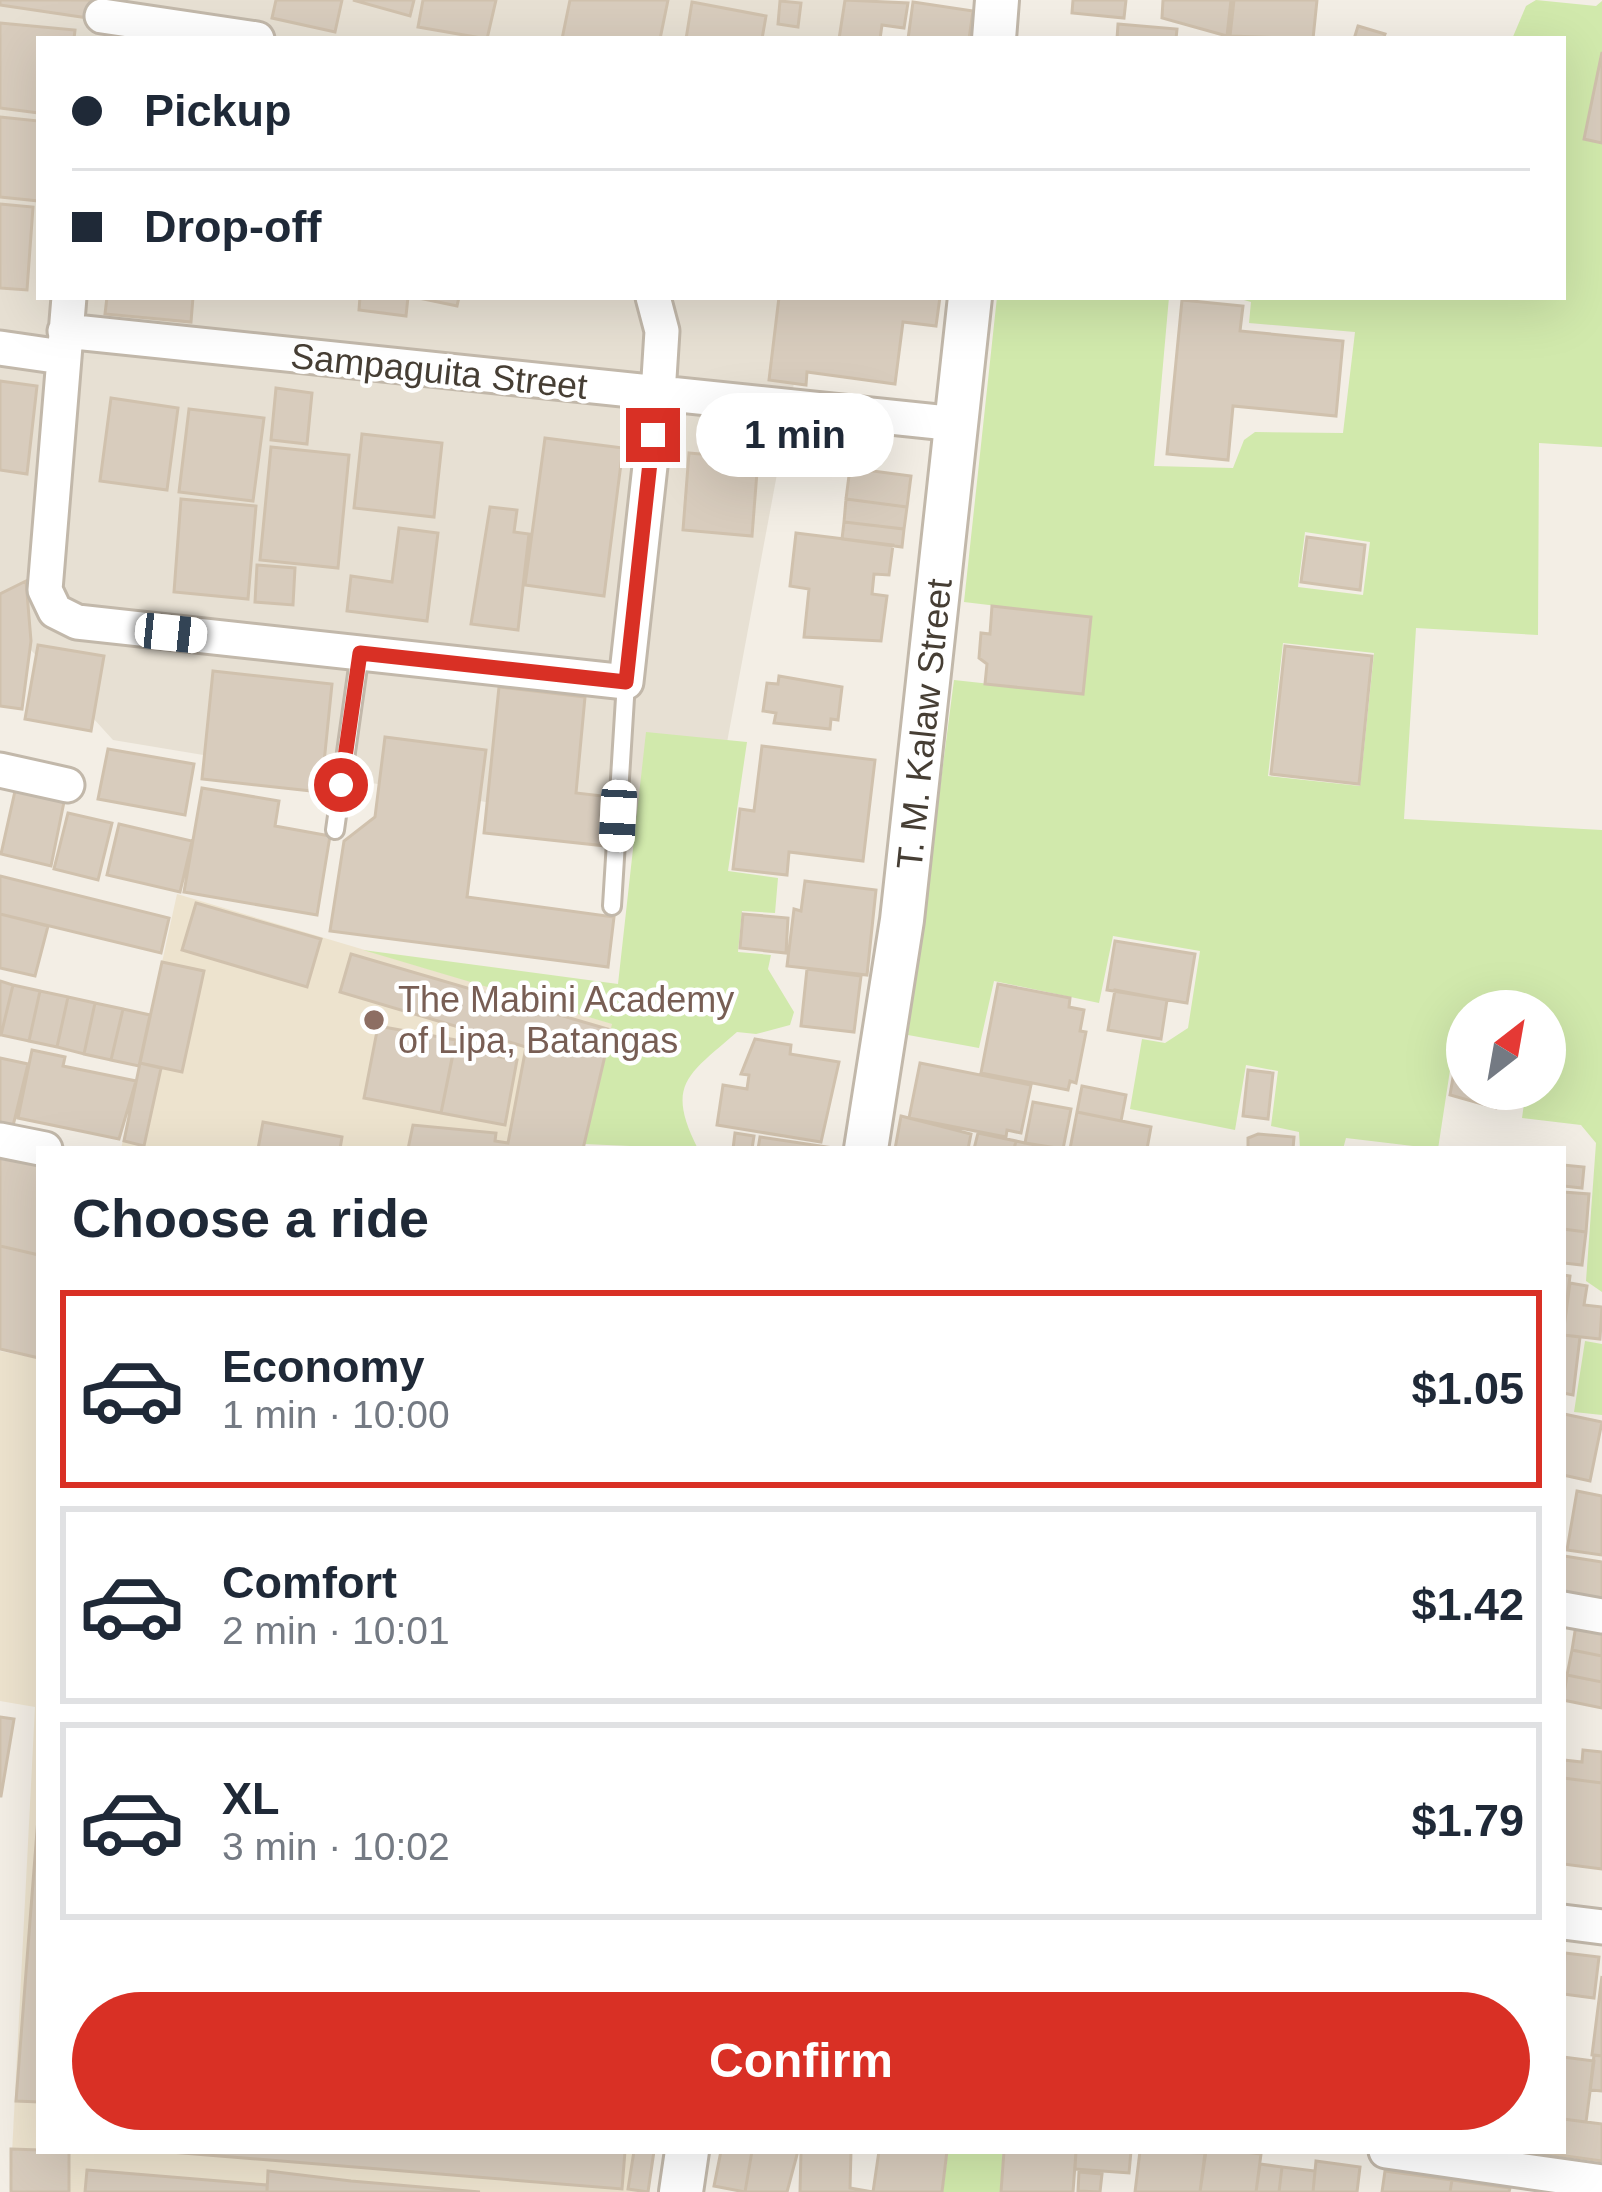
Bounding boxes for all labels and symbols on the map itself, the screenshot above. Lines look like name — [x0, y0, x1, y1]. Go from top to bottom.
street label: Sampaguita Street — [289, 335, 589, 407]
callout: 1 min — [695, 393, 893, 477]
route end — [626, 408, 680, 462]
street label: T. M. Kalaw Street — [888, 577, 960, 871]
car — [133, 611, 209, 655]
route start — [314, 758, 368, 812]
car — [598, 779, 638, 853]
place label: The Mabini Academy of Lipa, Batangas — [398, 979, 734, 1061]
north arrow — [1446, 990, 1566, 1110]
marker: The Mabini Academy of Lipa, Batangas — [361, 1007, 387, 1033]

